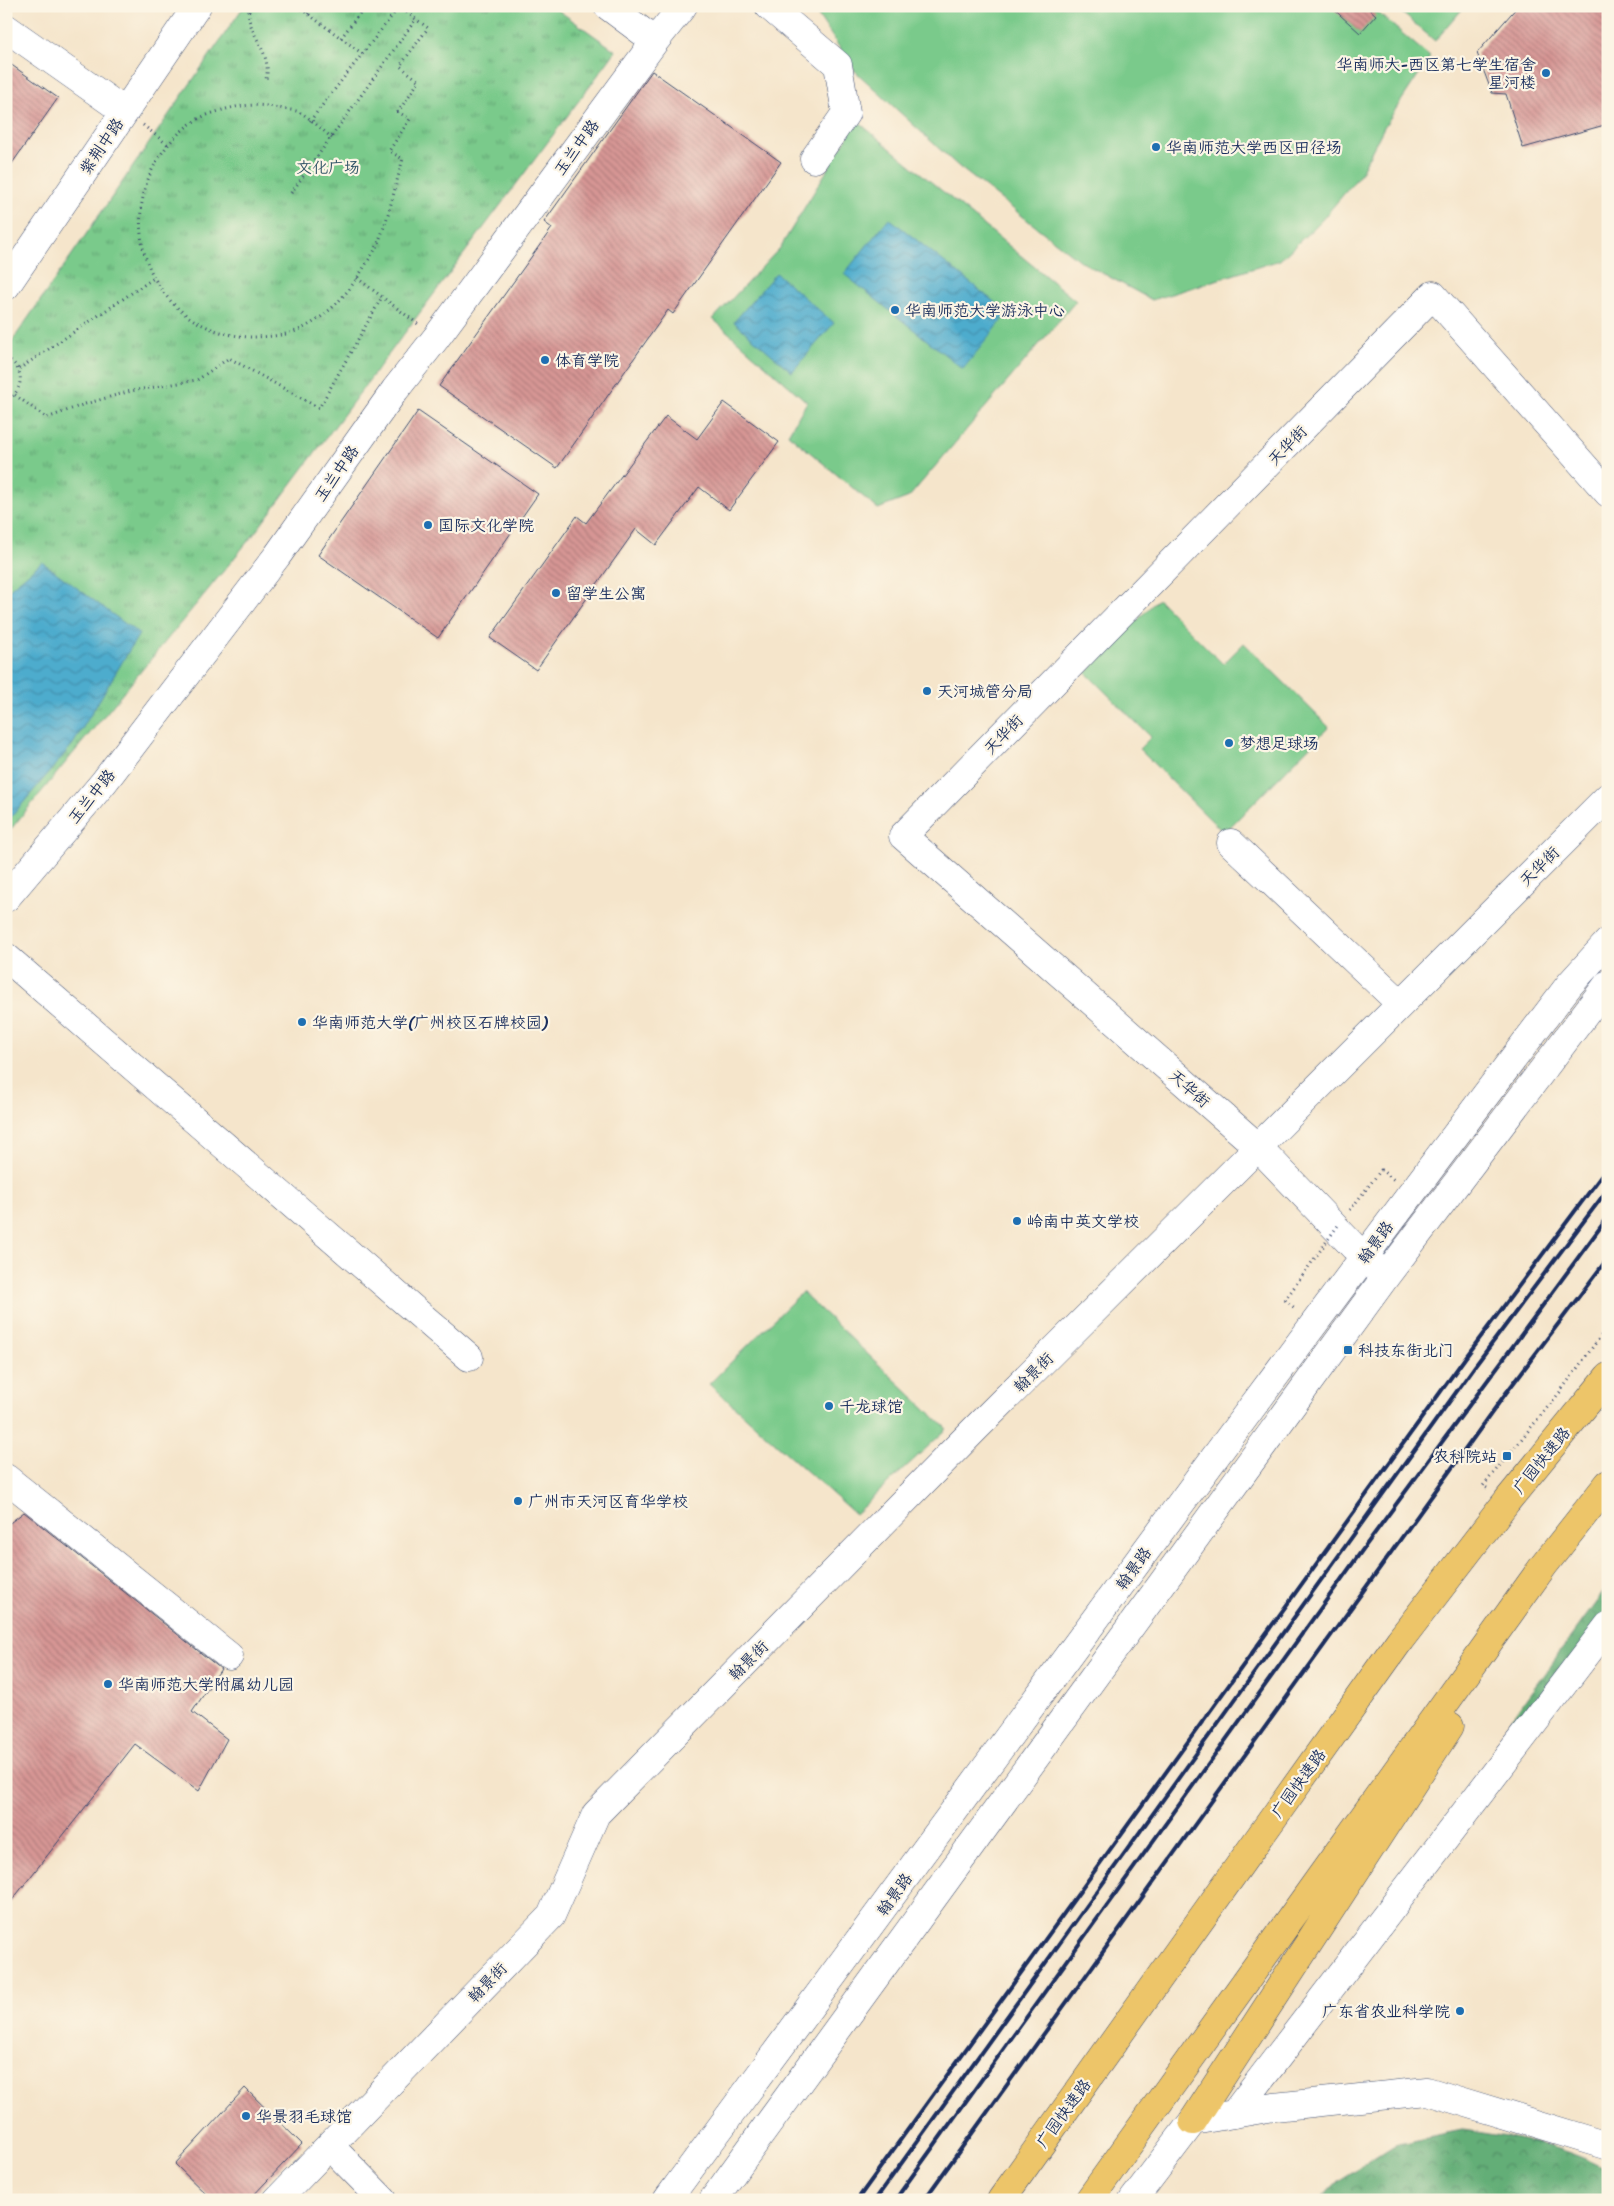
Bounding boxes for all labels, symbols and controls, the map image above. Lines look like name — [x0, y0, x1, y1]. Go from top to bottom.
place label: 华南师大-西区第七学生宿舍 星河楼 — [1337, 50, 1536, 97]
marker: 华南师大-西区第七学生宿舍 星河楼 — [1540, 67, 1552, 79]
street label: 紫荆中路 — [71, 112, 131, 181]
street label: 玉兰中路 — [546, 113, 607, 182]
place label: 华南师范大学西区田径场 — [1166, 133, 1342, 162]
marker: 华南师范大学西区田径场 — [1150, 141, 1162, 153]
park label: 文化广场 — [296, 153, 360, 182]
place label: 华南师范大学游泳中心 — [905, 296, 1065, 325]
marker: 华南师范大学游泳中心 — [889, 304, 901, 316]
place label: 体育学院 — [555, 346, 619, 375]
marker: 体育学院 — [539, 354, 551, 366]
street label: 天华街 — [1260, 418, 1314, 473]
street label: 玉兰中路 — [306, 439, 367, 508]
place label: 国际文化学院 — [438, 511, 534, 540]
marker: 国际文化学院 — [422, 519, 434, 531]
place label: 留学生公寓 — [566, 579, 646, 608]
marker: 留学生公寓 — [550, 587, 562, 599]
place label: 天河城管分局 — [937, 677, 1033, 706]
marker: 天河城管分局 — [921, 685, 933, 697]
street label: 天华街 — [976, 707, 1030, 762]
place label: 梦想足球场 — [1239, 729, 1319, 758]
marker: 梦想足球场 — [1223, 737, 1235, 749]
street label: 玉兰中路 — [60, 762, 123, 830]
street label: 天华街 — [1512, 839, 1567, 894]
place label: 华南师范大学(广州校区石牌校园) — [312, 1008, 549, 1037]
marker: 华南师范大学(广州校区石牌校园) — [296, 1016, 308, 1028]
street label: 天华街 — [1162, 1062, 1217, 1115]
place label: 岭南中英文学校 — [1027, 1207, 1139, 1236]
street label: 翰景路 — [1350, 1214, 1401, 1270]
marker: 岭南中英文学校 — [1011, 1215, 1023, 1227]
place label: 科技东街北门 — [1358, 1336, 1454, 1365]
marker: 科技东街北门 — [1342, 1344, 1354, 1356]
street label: 翰景街 — [1006, 1345, 1061, 1400]
place label: 千龙球馆 — [839, 1392, 903, 1421]
marker: 千龙球馆 — [823, 1400, 835, 1412]
street label: 广园快速路 — [1505, 1420, 1578, 1501]
place label: 农科院站 — [1433, 1442, 1497, 1471]
marker: 农科院站 — [1501, 1450, 1513, 1462]
place label: 广州市天河区育华学校 — [528, 1487, 688, 1516]
marker: 广州市天河区育华学校 — [512, 1495, 524, 1507]
street label: 翰景路 — [1108, 1540, 1159, 1596]
street label: 翰景街 — [721, 1633, 776, 1688]
place label: 华南师范大学附属幼儿园 — [118, 1670, 294, 1699]
marker: 华南师范大学附属幼儿园 — [102, 1678, 114, 1690]
street label: 广园快速路 — [1263, 1742, 1334, 1824]
street label: 翰景路 — [869, 1866, 920, 1922]
street label: 翰景街 — [460, 1955, 514, 2010]
place label: 广东省农业科学院 — [1322, 1997, 1450, 2026]
marker: 广东省农业科学院 — [1454, 2005, 1466, 2017]
street label: 广园快速路 — [1028, 2072, 1099, 2154]
place label: 华景羽毛球馆 — [256, 2102, 352, 2131]
marker: 华景羽毛球馆 — [240, 2110, 252, 2122]

